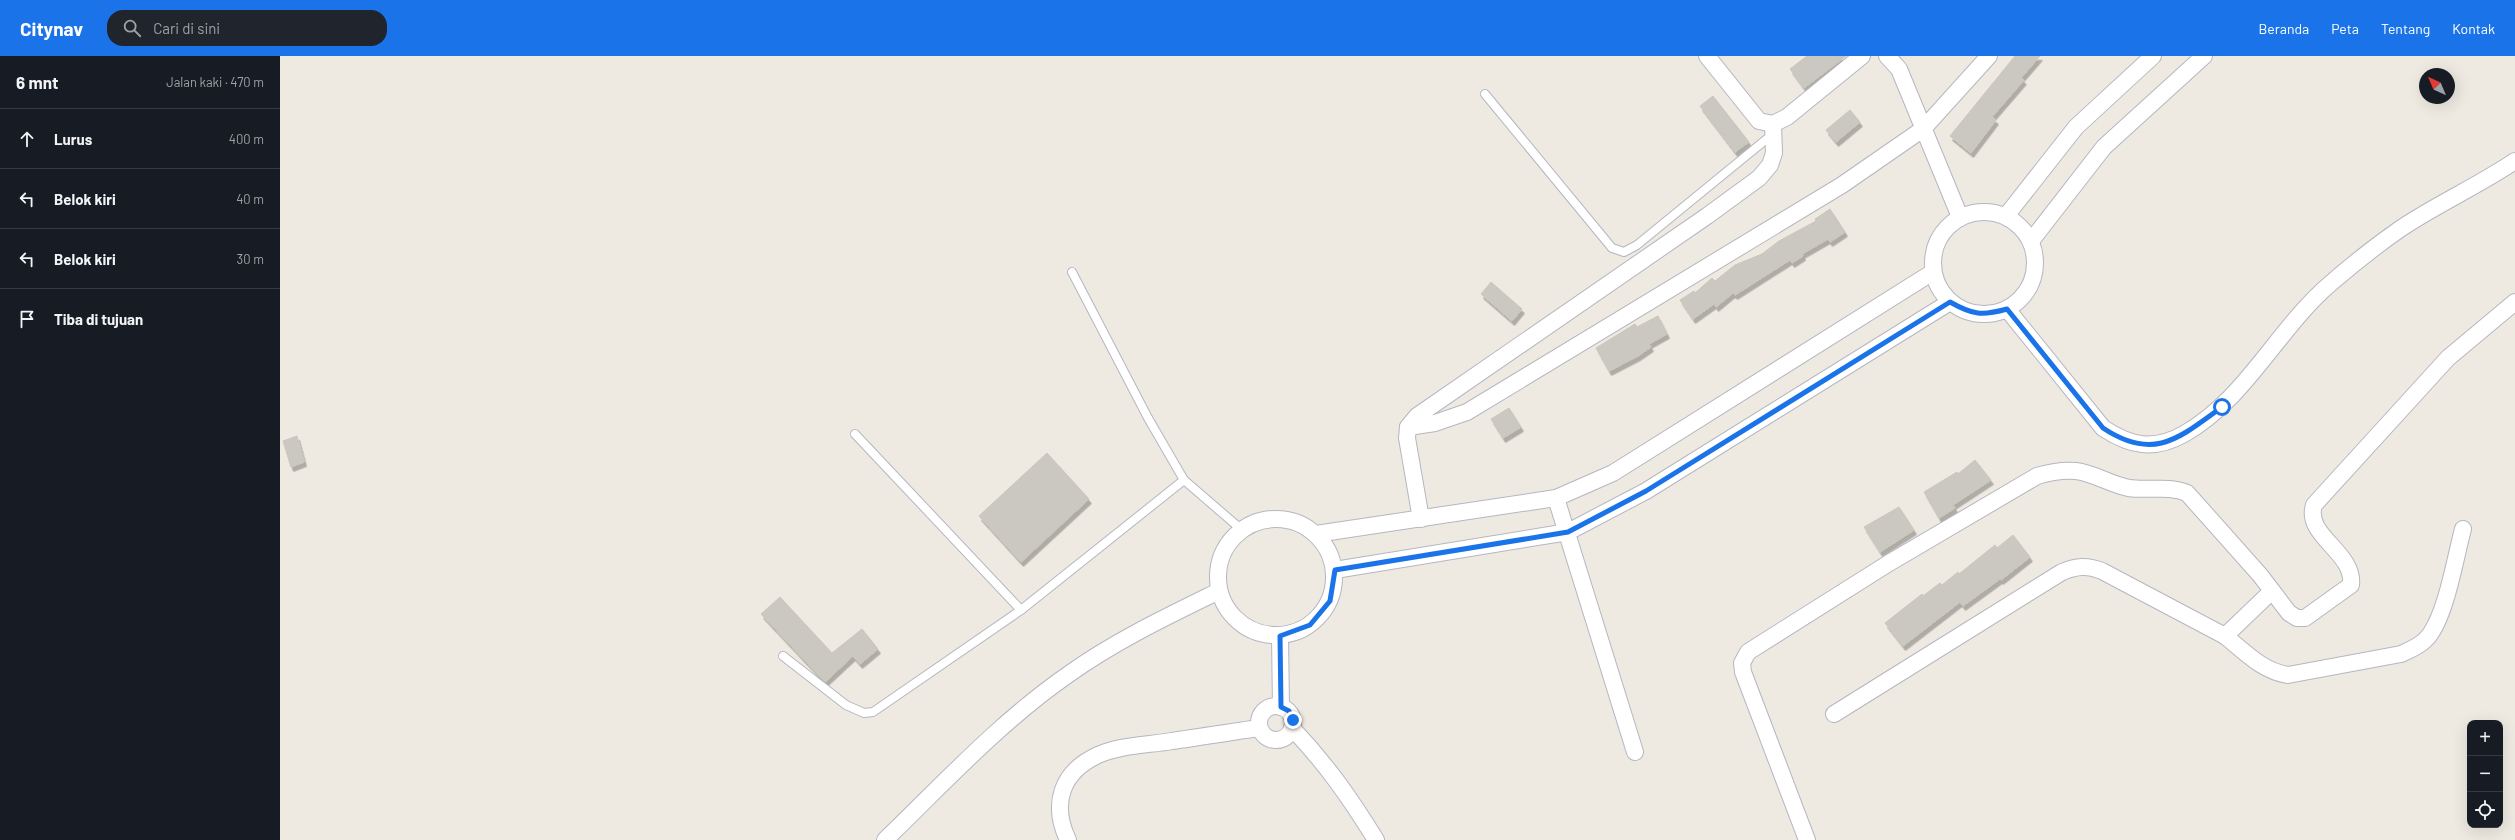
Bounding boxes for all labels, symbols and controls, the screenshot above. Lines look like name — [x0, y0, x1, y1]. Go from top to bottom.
search box — [107, 10, 387, 46]
text: Citynav — [20, 17, 83, 40]
icon: search — [121, 17, 143, 39]
text: Cari di sini — [153, 19, 220, 37]
text: Beranda — [2259, 20, 2309, 37]
text: Peta — [2331, 20, 2359, 37]
text: Tentang — [2381, 20, 2430, 37]
text: Kontak — [2452, 20, 2495, 37]
north arrow — [2419, 68, 2455, 104]
text: 6 mnt — [16, 72, 58, 92]
text: Jalan kaki · 470 m — [166, 74, 264, 90]
icon: ahead — [16, 128, 38, 150]
text: Lurus — [54, 130, 92, 148]
text: 400 m — [229, 131, 264, 147]
icon: left — [16, 188, 38, 210]
text: Belok kiri — [54, 190, 116, 208]
text: 40 m — [236, 191, 264, 207]
icon: left — [16, 248, 38, 270]
text: Belok kiri — [54, 250, 116, 268]
text: 30 m — [237, 251, 264, 267]
icon: arrive — [16, 308, 38, 330]
text: Tiba di tujuan — [54, 310, 143, 328]
route start — [2213, 398, 2231, 416]
route end — [1284, 711, 1302, 729]
map controls — [2467, 720, 2503, 828]
button: + — [2467, 720, 2503, 756]
button: − — [2467, 756, 2503, 792]
button: locate — [2467, 792, 2503, 828]

